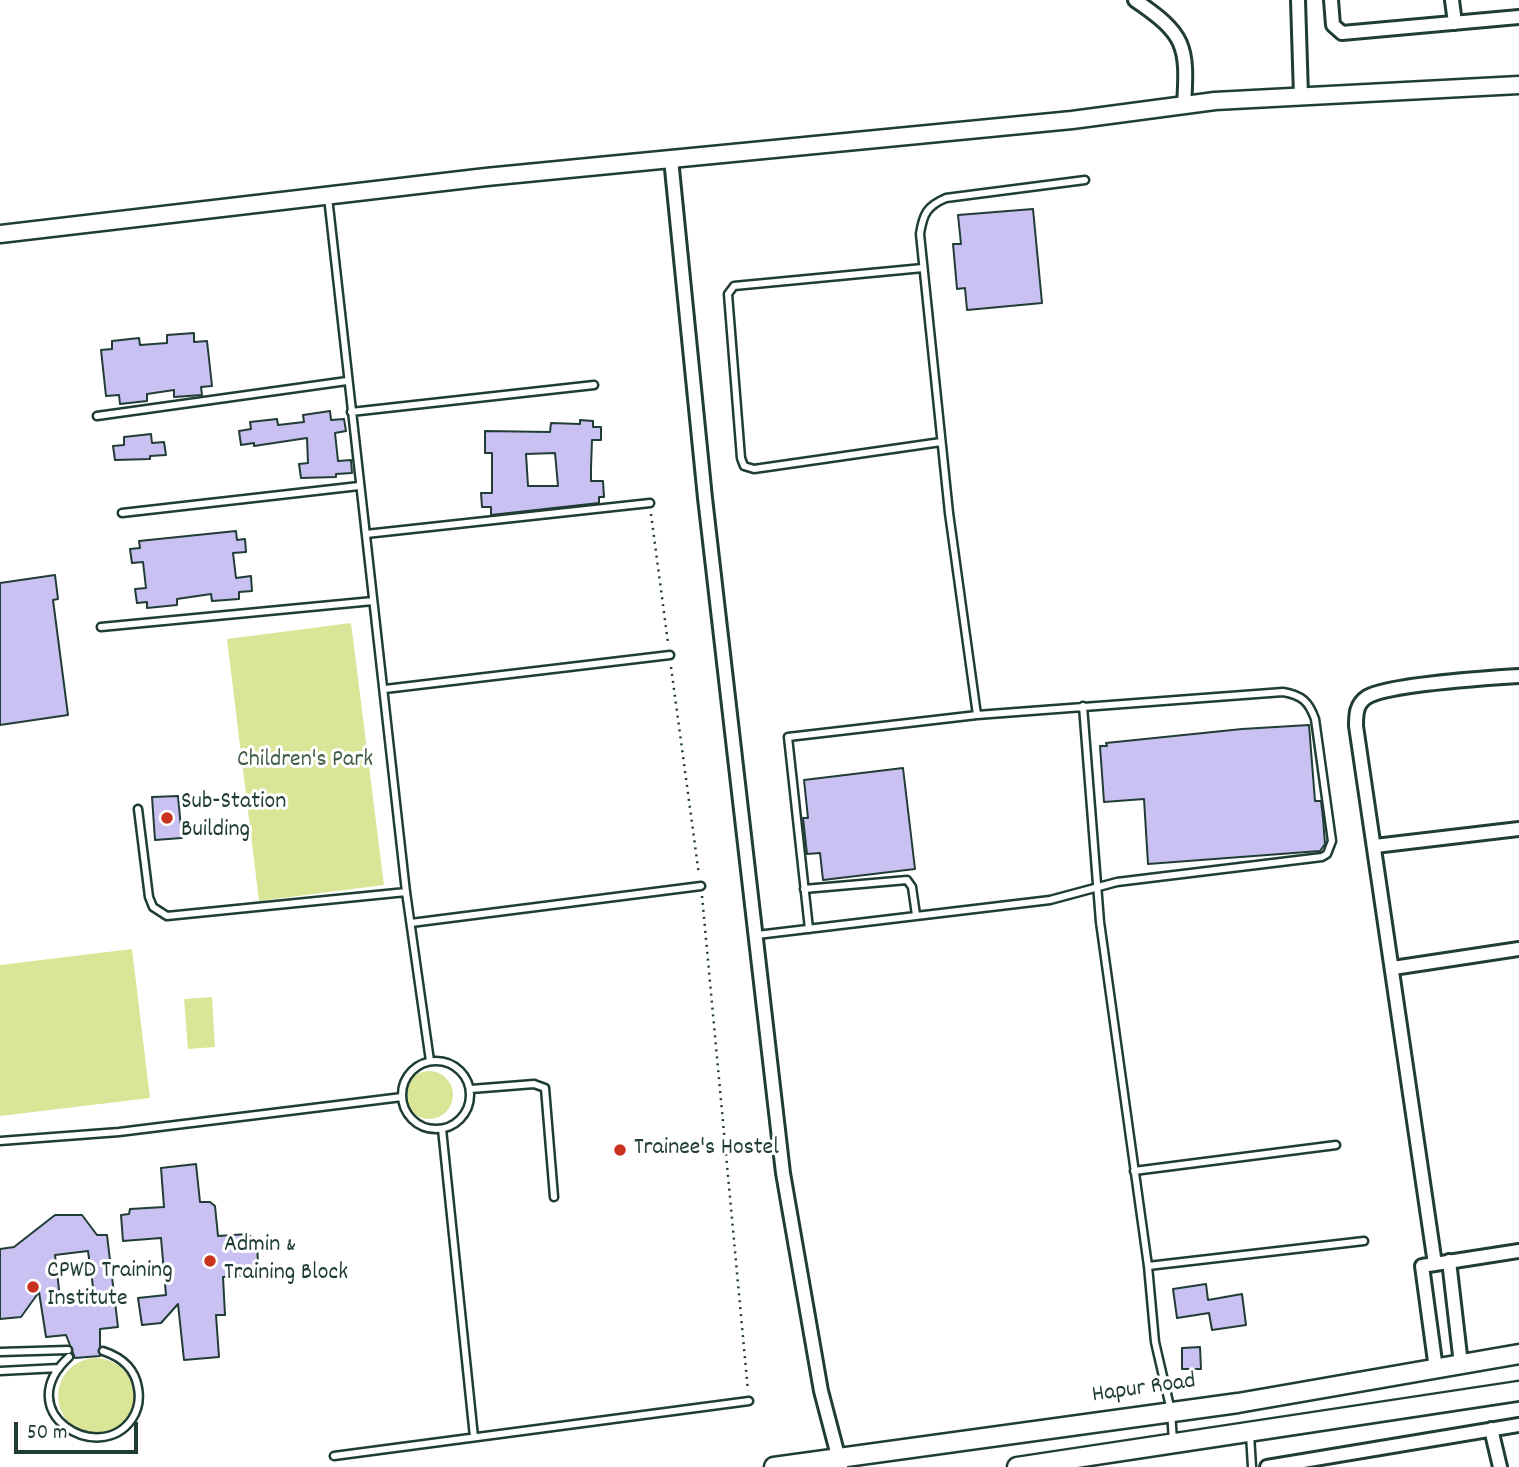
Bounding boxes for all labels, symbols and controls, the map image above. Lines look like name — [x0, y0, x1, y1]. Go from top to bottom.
park label: Children's Park — [237, 748, 373, 776]
place label: Sub-Station Building — [181, 790, 286, 846]
marker: Sub-Station Building — [159, 810, 175, 826]
place label: Trainee's Hostel — [634, 1136, 779, 1164]
marker: Trainee's Hostel — [612, 1142, 628, 1158]
place label: Admin & Training Block — [224, 1233, 348, 1289]
marker: Admin & Training Block — [202, 1253, 218, 1269]
place label: CPWD Training Institute — [47, 1259, 173, 1315]
marker: CPWD Training Institute — [25, 1279, 41, 1295]
street label: Hapur Road — [1090, 1368, 1198, 1412]
scale bar — [18, 1408, 142, 1452]
text: 50 m — [27, 1419, 67, 1449]

